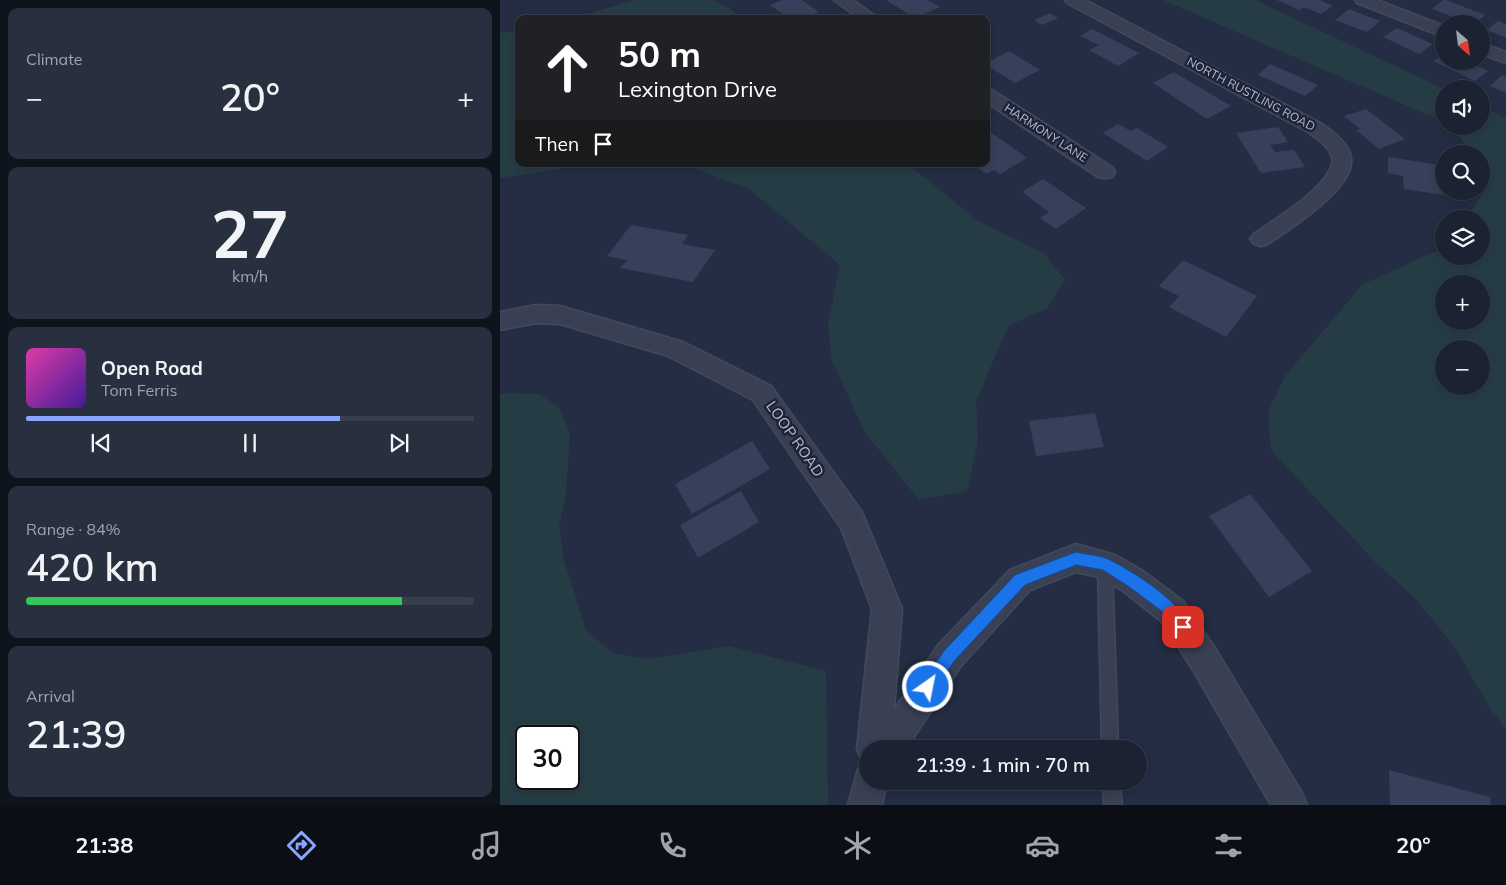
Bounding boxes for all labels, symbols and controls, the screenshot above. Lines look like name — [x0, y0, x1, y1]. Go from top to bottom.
north arrow — [1435, 15, 1490, 70]
map controls — [1435, 15, 1490, 395]
text: 50 m — [618, 32, 701, 76]
icon: ahead — [535, 35, 600, 100]
text: Climate — [26, 49, 82, 69]
street label: NORTH RUSTLING ROAD — [1185, 53, 1318, 134]
text: 20° — [220, 73, 280, 121]
text: Lexington Drive — [618, 75, 777, 103]
text: − — [26, 80, 43, 115]
text: + — [457, 80, 474, 115]
button: sound — [1435, 80, 1490, 135]
street label: HARMONY LANE — [1002, 100, 1091, 165]
icon: arrive — [589, 130, 617, 158]
text: Then — [535, 132, 579, 156]
button: search — [1435, 145, 1490, 200]
text: 27 — [211, 193, 289, 274]
button: layers — [1435, 210, 1490, 265]
text: km/h — [232, 266, 268, 286]
button: + — [1435, 275, 1490, 330]
button: − — [1435, 340, 1490, 395]
text: Open Road — [101, 356, 203, 380]
text: Tom Ferris — [101, 380, 178, 400]
street label: LOOP ROAD — [762, 397, 829, 480]
icon: previous — [87, 429, 115, 457]
icon: pause — [236, 429, 264, 457]
icon: next — [385, 429, 413, 457]
text: Range · 84% — [26, 519, 121, 539]
text: 420 km — [26, 543, 159, 591]
pin — [1162, 606, 1204, 648]
icon: arrive — [1169, 613, 1197, 641]
position arrow — [901, 660, 953, 712]
text: Arrival — [26, 686, 75, 706]
text: 21:39 — [26, 710, 126, 758]
speed limit sign: 30 — [515, 725, 580, 790]
text: 21:39 · 1 min · 70 m — [916, 753, 1090, 777]
icon: directions — [284, 828, 319, 863]
icon: music — [469, 828, 504, 863]
icon: phone — [655, 828, 690, 863]
icon: climate — [840, 828, 875, 863]
icon: car — [1025, 828, 1060, 863]
icon: filters — [1211, 828, 1246, 863]
text: 21:38 — [75, 831, 133, 859]
text: 20° — [1396, 831, 1431, 859]

